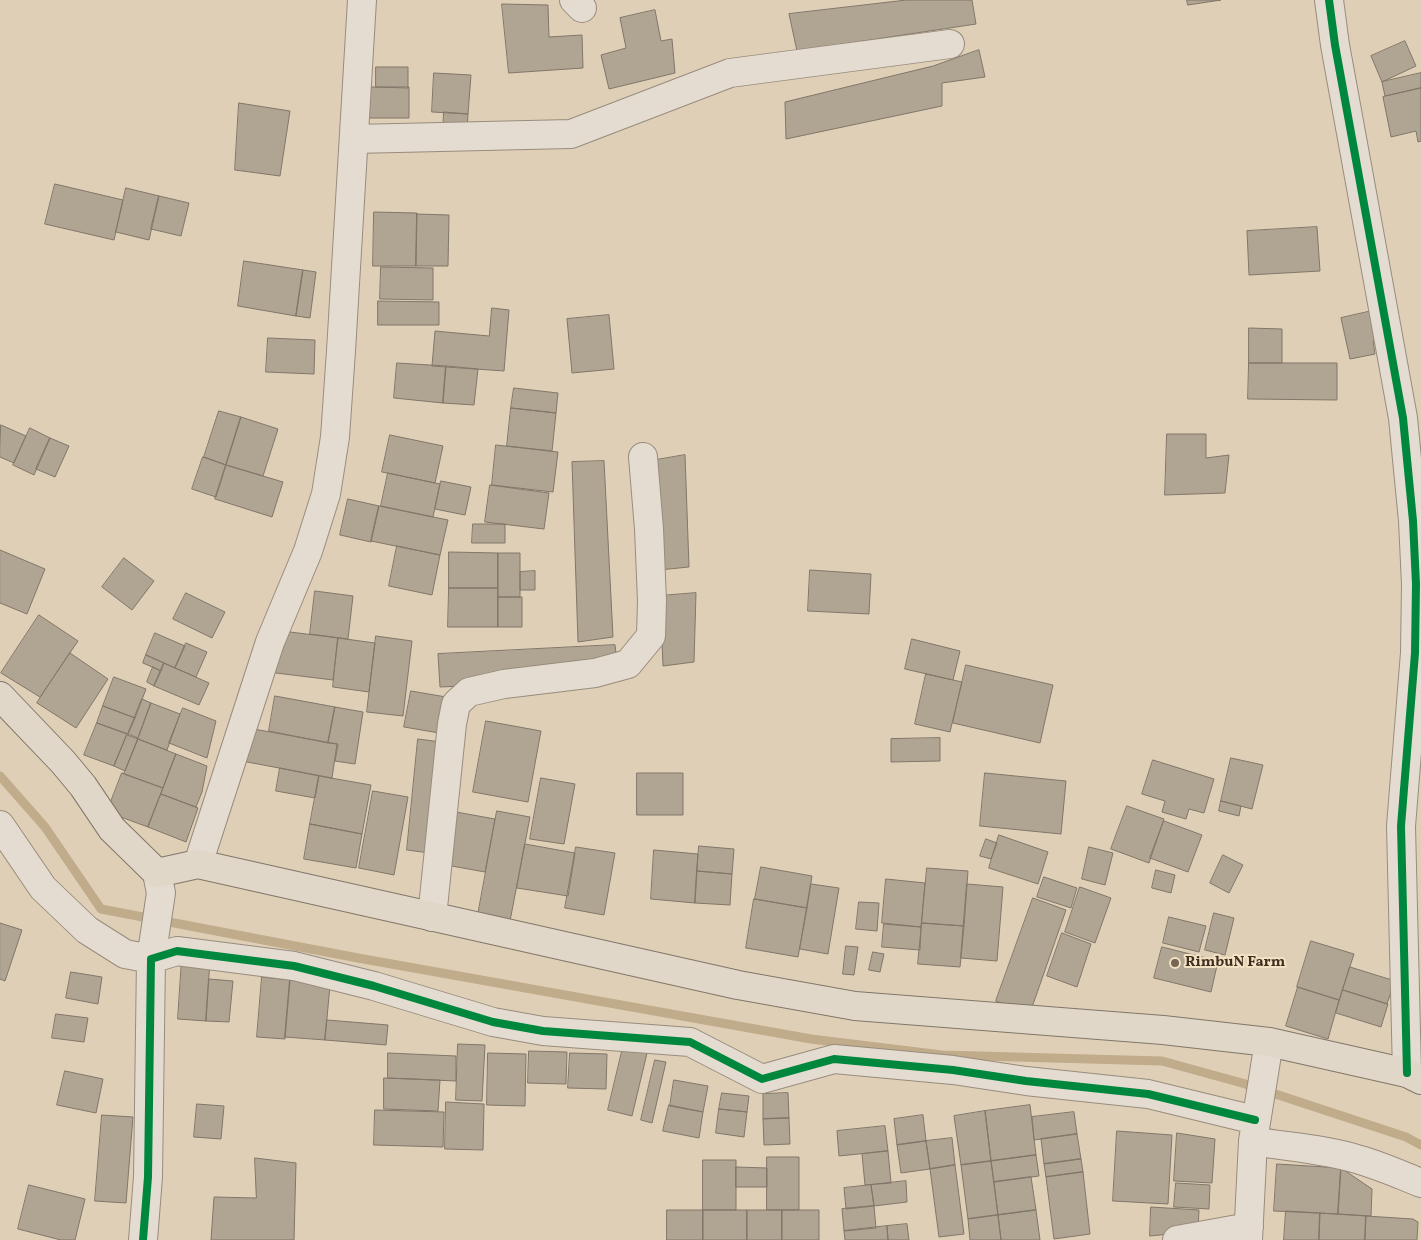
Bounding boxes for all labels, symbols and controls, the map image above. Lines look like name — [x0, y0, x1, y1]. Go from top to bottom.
place label: RimbuN Farm — [1185, 954, 1285, 972]
marker: RimbuN Farm — [1169, 957, 1181, 969]

